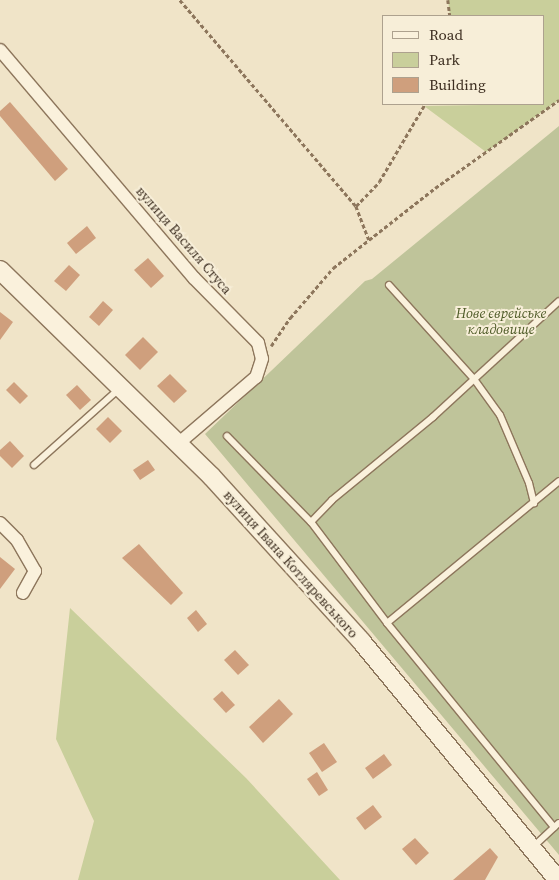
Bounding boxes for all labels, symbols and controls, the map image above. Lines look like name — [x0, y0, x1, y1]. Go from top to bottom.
legend — [382, 15, 544, 105]
text: Road — [429, 24, 463, 45]
text: Park — [429, 49, 460, 70]
text: Building — [429, 74, 486, 95]
street label: вулиця Василя Стуса — [133, 183, 235, 297]
park label: Нове єврейське кладовище — [456, 305, 546, 338]
street label: вулиця Івана Котляревського — [220, 487, 362, 641]

